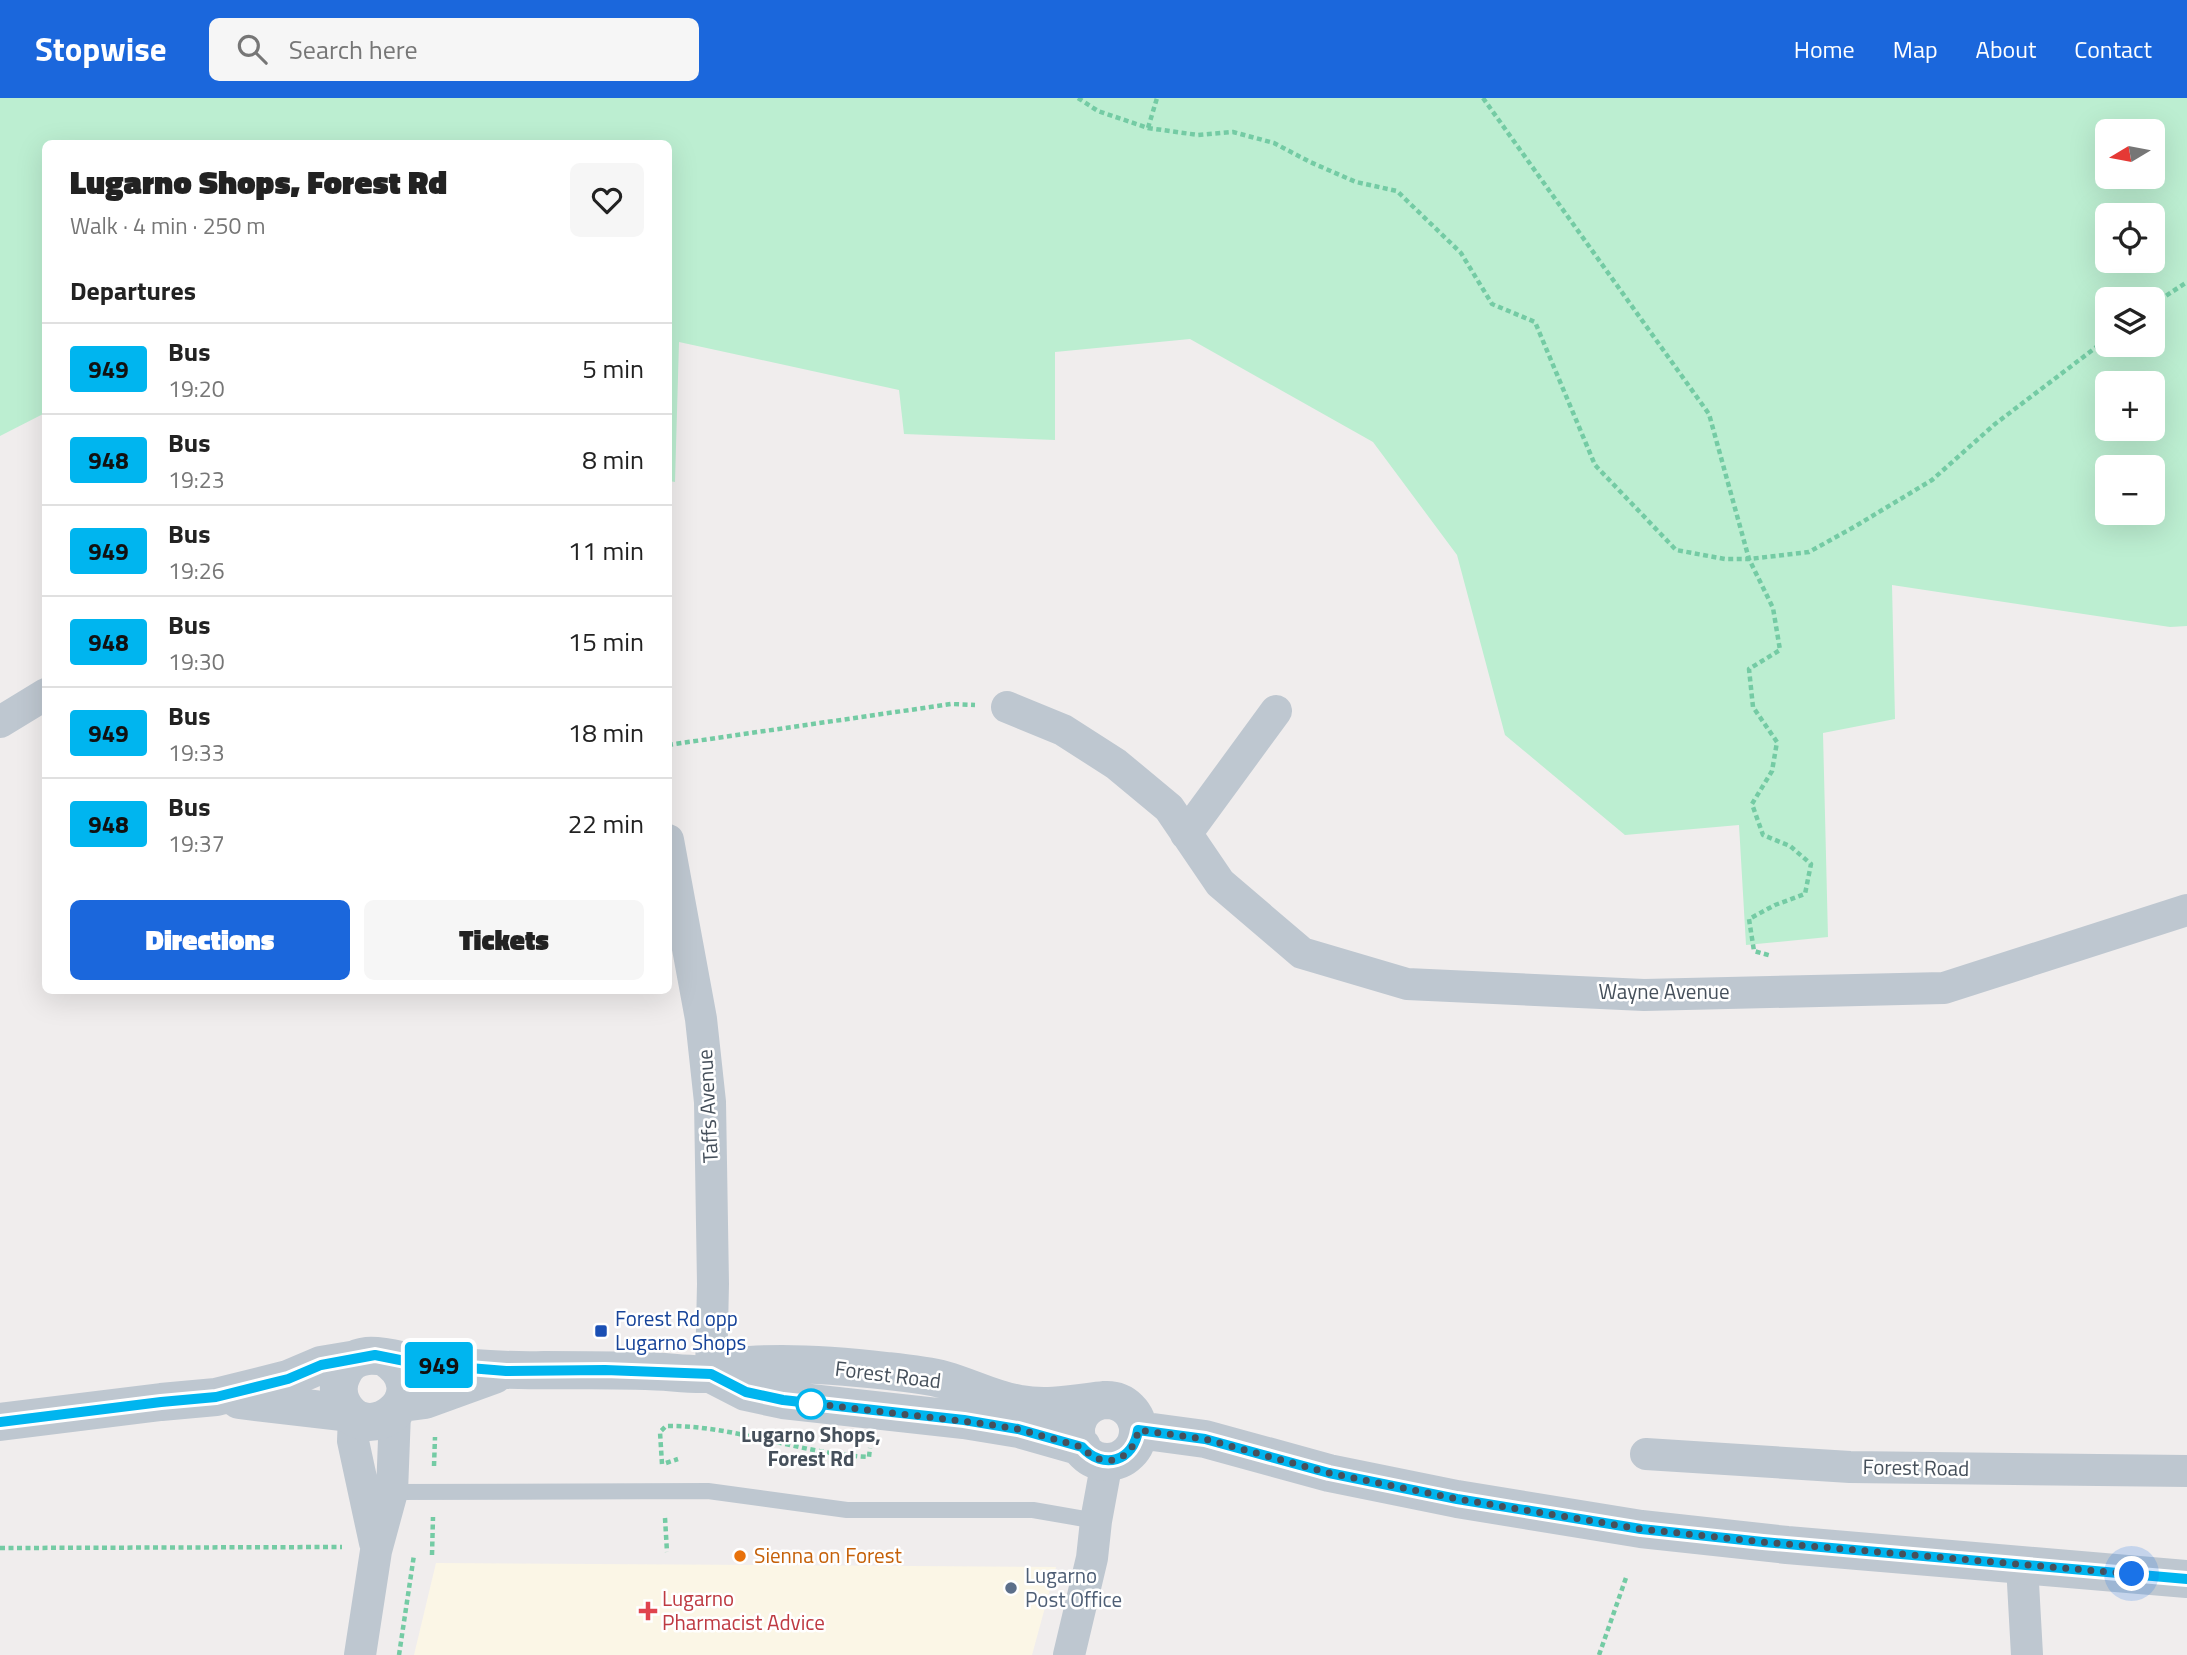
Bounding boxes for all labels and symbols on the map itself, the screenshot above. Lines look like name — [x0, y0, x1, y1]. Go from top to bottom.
north arrow — [2095, 119, 2165, 189]
street label: Wayne Avenue — [1598, 975, 1730, 1007]
street label: Taffs Avenue — [688, 1048, 726, 1164]
place label: Forest Rd opp Lugarno Shops — [615, 1302, 746, 1358]
marker: Forest Rd opp Lugarno Shops — [593, 1323, 609, 1339]
line badge: 949 — [399, 1342, 479, 1388]
street label: Forest Road — [833, 1352, 943, 1396]
marker: Lugarno Shops, Forest Rd — [796, 1389, 826, 1419]
place label: Lugarno Shops, Forest Rd — [741, 1418, 881, 1474]
street label: Forest Road — [1862, 1450, 1970, 1484]
place label: Sienna on Forest — [754, 1539, 902, 1571]
marker: Sienna on Forest — [732, 1548, 748, 1564]
your location — [2114, 1556, 2149, 1591]
place label: Lugarno Post Office — [1025, 1559, 1122, 1615]
marker: Lugarno Post Office — [1003, 1580, 1019, 1596]
place label: Lugarno Pharmacist Advice — [662, 1582, 825, 1638]
marker: Lugarno Pharmacist Advice — [640, 1603, 656, 1619]

